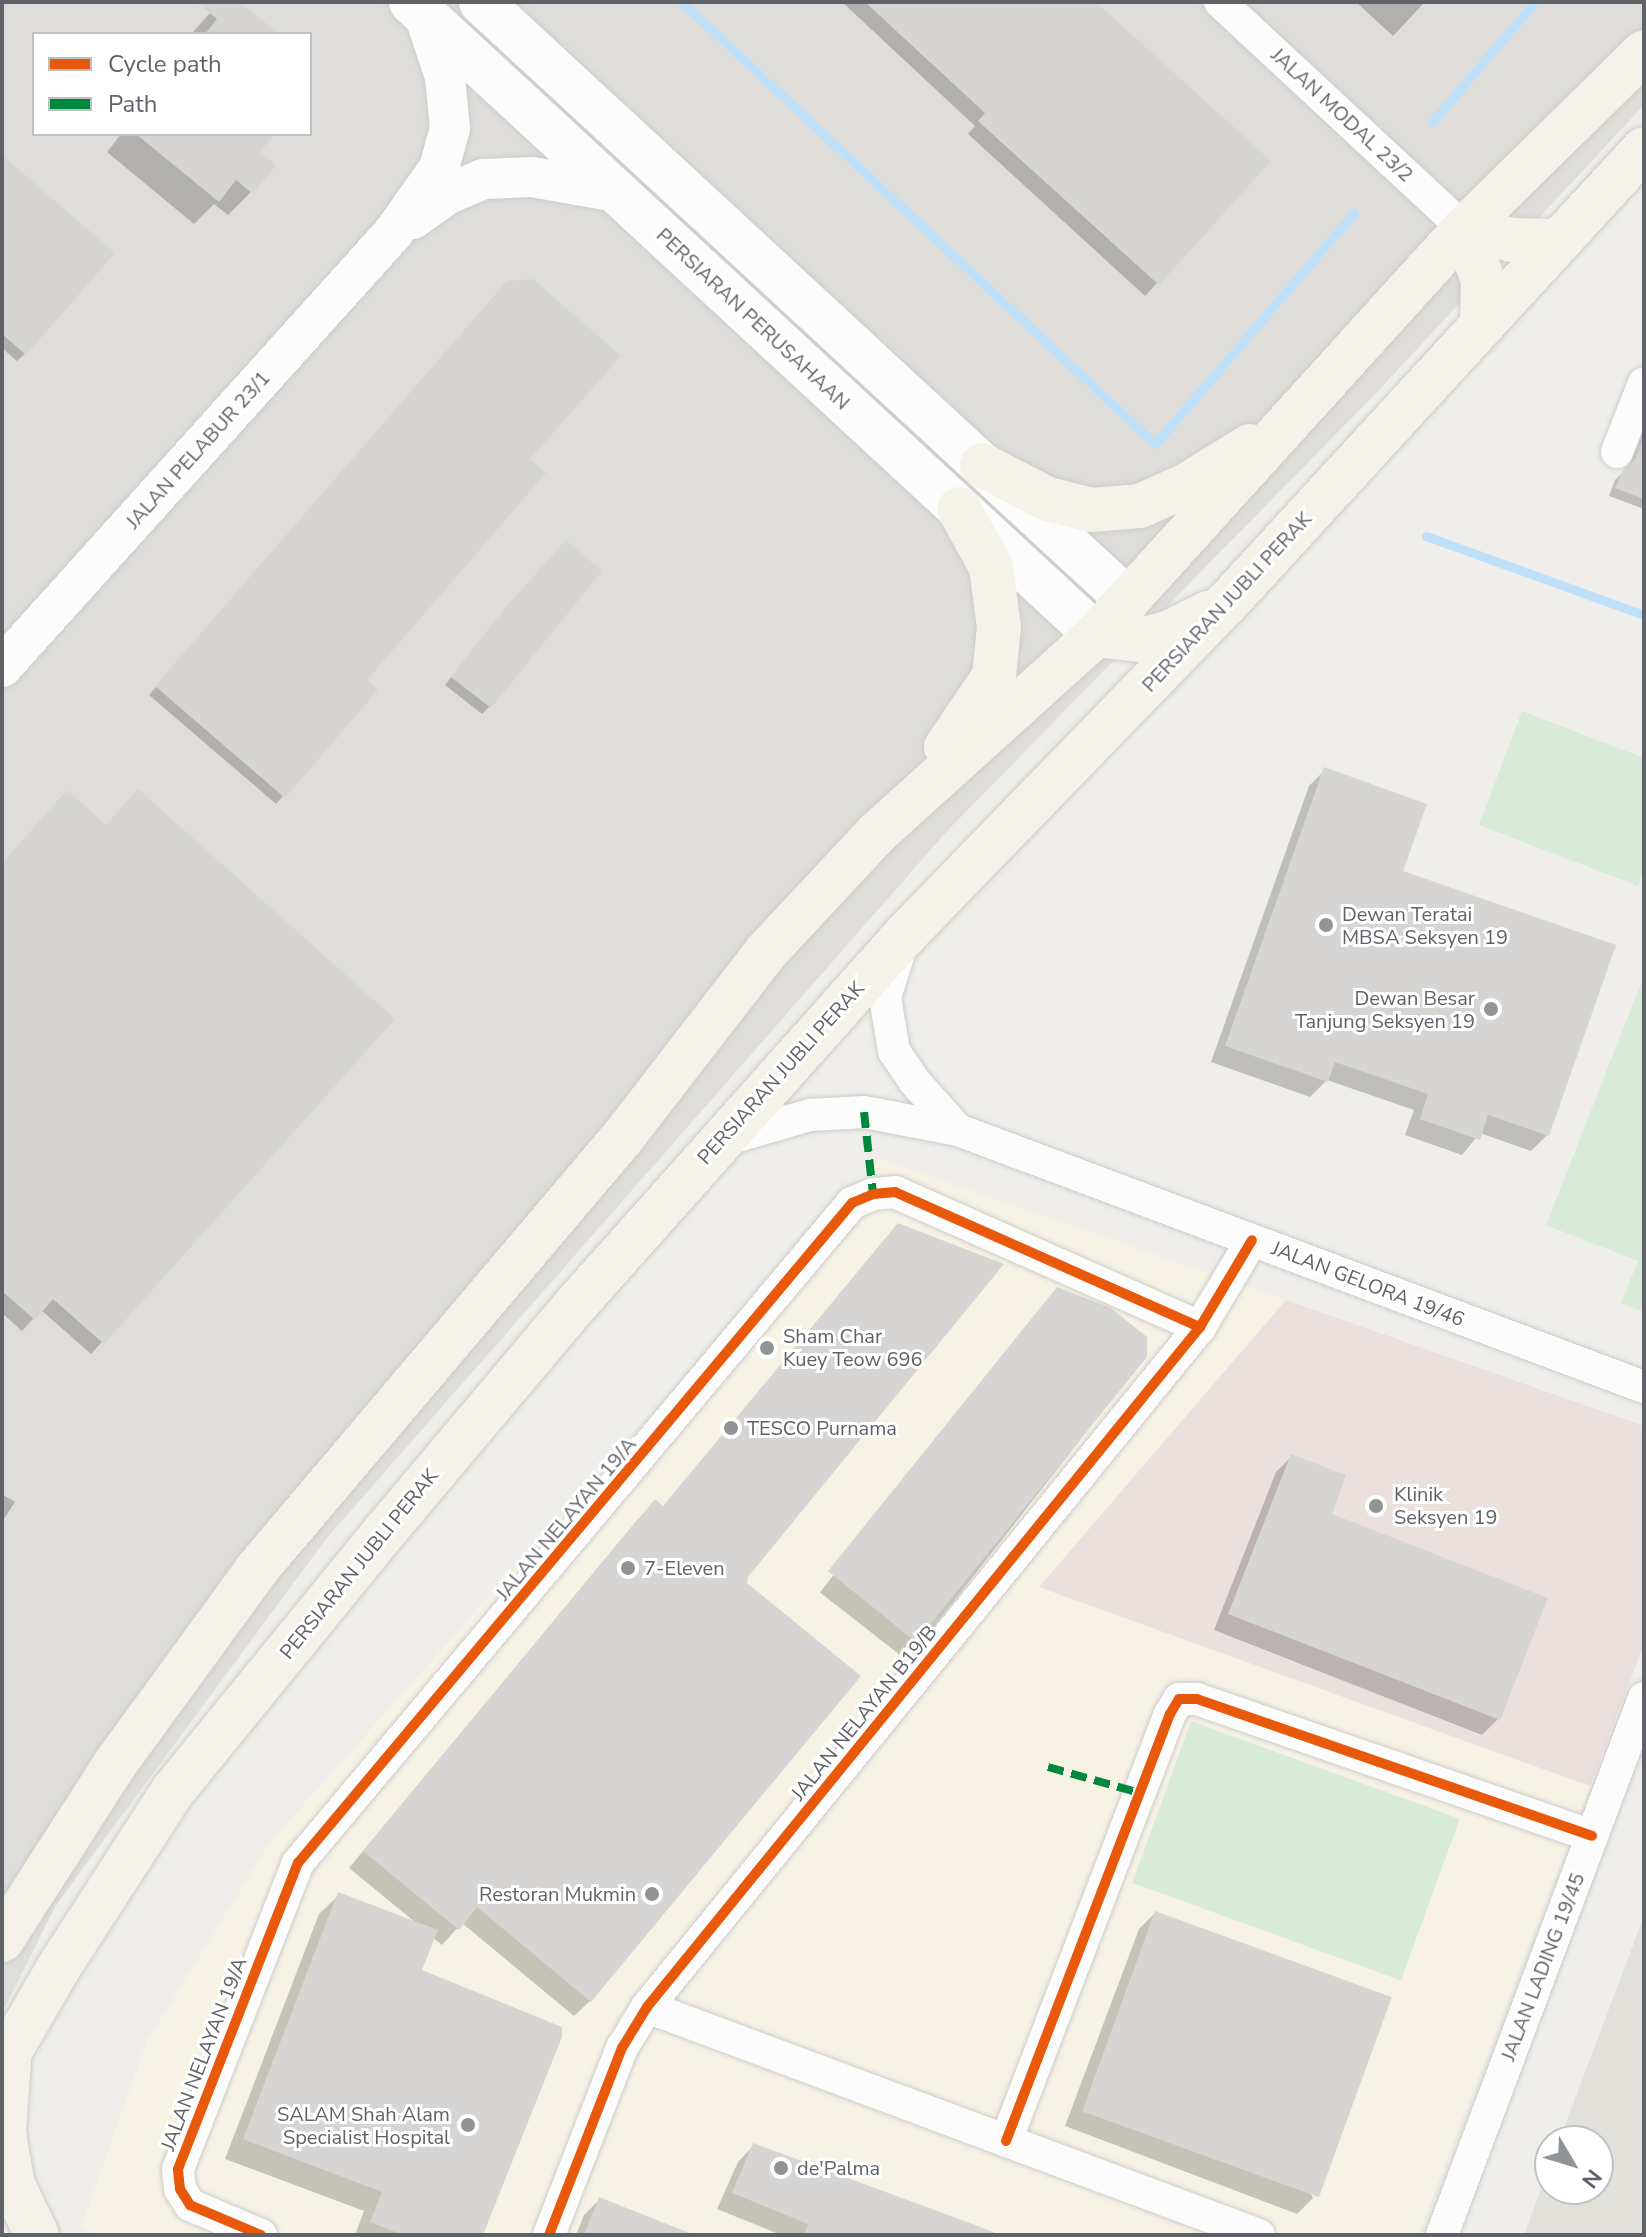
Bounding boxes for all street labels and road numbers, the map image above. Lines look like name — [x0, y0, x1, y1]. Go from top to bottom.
street label: JALAN MODAL 23/2 — [1266, 43, 1418, 187]
street label: PERSIARAN PERUSAHAAN — [651, 223, 855, 415]
street label: JALAN PELABUR 23/1 — [121, 366, 275, 534]
street label: PERSIARAN JUBLI PERAK — [1137, 507, 1317, 697]
street label: PERSIARAN JUBLI PERAK — [693, 977, 869, 1169]
street label: JALAN GELORA 19/46 — [1268, 1236, 1468, 1332]
street label: JALAN NELAYAN 19/A — [491, 1433, 641, 1605]
street label: PERSIARAN JUBLI PERAK — [275, 1464, 443, 1664]
street label: JALAN NELAYAN B19/B — [786, 1621, 942, 1805]
street label: JALAN LADING 19/45 — [1496, 1870, 1590, 2064]
street label: JALAN NELAYAN 19/A — [156, 1954, 252, 2154]

